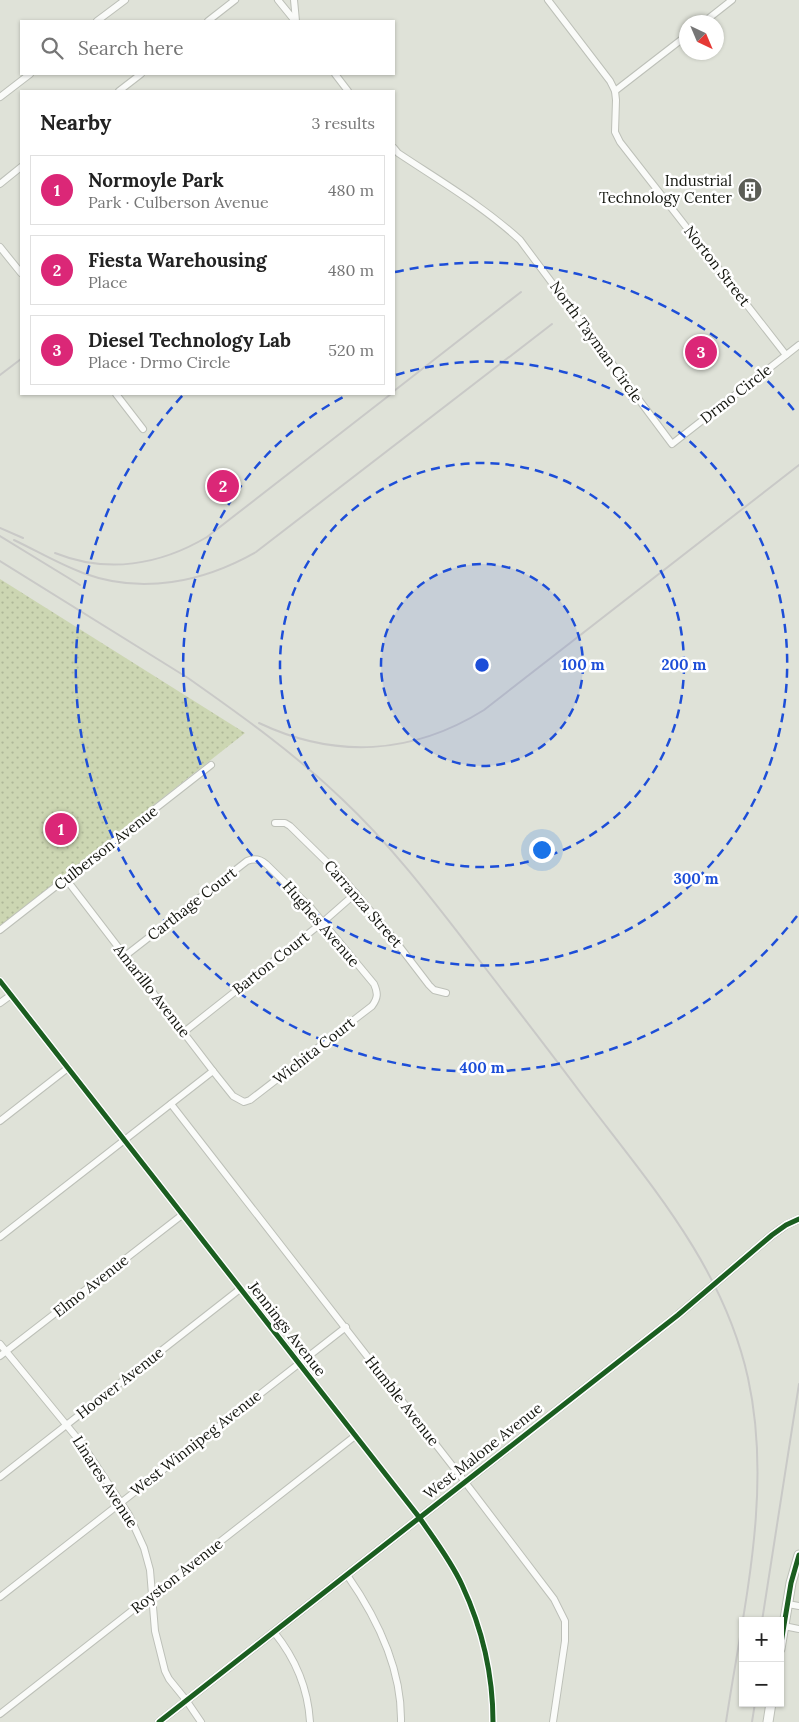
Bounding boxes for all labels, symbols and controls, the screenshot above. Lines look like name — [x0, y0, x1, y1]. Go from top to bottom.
north arrow — [679, 15, 724, 60]
search box — [20, 20, 395, 75]
icon: search — [38, 34, 66, 62]
text: Search here — [78, 36, 184, 60]
text: Nearby — [40, 109, 111, 136]
text: 3 results — [311, 113, 375, 133]
text: Normoyle Park — [88, 168, 224, 192]
place label: Industrial Technology Center — [599, 171, 732, 207]
building icon: Industrial Technology Center — [737, 177, 763, 203]
text: 1 — [54, 180, 60, 200]
text: 480 m — [328, 180, 374, 200]
text: Park · Culberson Avenue — [88, 192, 269, 212]
street label: Norton Street — [680, 222, 755, 310]
text: Fiesta Warehousing — [88, 248, 267, 272]
text: 2 — [53, 260, 61, 280]
text: 480 m — [328, 260, 374, 280]
text: Place — [88, 272, 127, 292]
street label: North Tayman Circle — [546, 277, 647, 406]
text: Diesel Technology Lab — [88, 328, 291, 352]
pin: 3 — [685, 333, 717, 371]
text: 3 — [53, 340, 61, 360]
text: 520 m — [328, 340, 374, 360]
text: Place · Drmo Circle — [88, 352, 230, 372]
street label: Drmo Circle — [696, 360, 775, 427]
pin: 2 — [207, 467, 239, 505]
text: 100 m — [562, 655, 605, 674]
text: 200 m — [662, 655, 707, 674]
centre of rings — [473, 656, 491, 674]
street label: Culberson Avenue — [50, 801, 161, 894]
pin: 1 — [45, 810, 77, 848]
your location — [529, 837, 555, 863]
street label: Carranza Street — [320, 856, 407, 951]
street label: Carthage Court — [143, 863, 240, 944]
text: 300 m — [673, 869, 719, 888]
street label: Hughes Avenue — [279, 877, 364, 971]
street label: Barton Court — [229, 927, 313, 998]
street label: Amarillo Avenue — [109, 940, 195, 1041]
street label: Wichita Court — [269, 1013, 358, 1088]
text: 400 m — [459, 1058, 505, 1077]
street label: Elmo Avenue — [49, 1250, 132, 1321]
street label: Jennings Avenue — [244, 1277, 330, 1380]
street label: Hoover Avenue — [72, 1343, 167, 1423]
street label: Humble Avenue — [361, 1352, 444, 1450]
street label: West Winnipeg Avenue — [127, 1386, 265, 1500]
street label: West Malone Avenue — [419, 1398, 546, 1503]
street label: Linares Avenue — [69, 1432, 142, 1531]
street label: Royston Avenue — [127, 1534, 226, 1617]
map controls — [739, 1617, 784, 1707]
button: + — [739, 1617, 784, 1662]
button: − — [739, 1662, 784, 1707]

